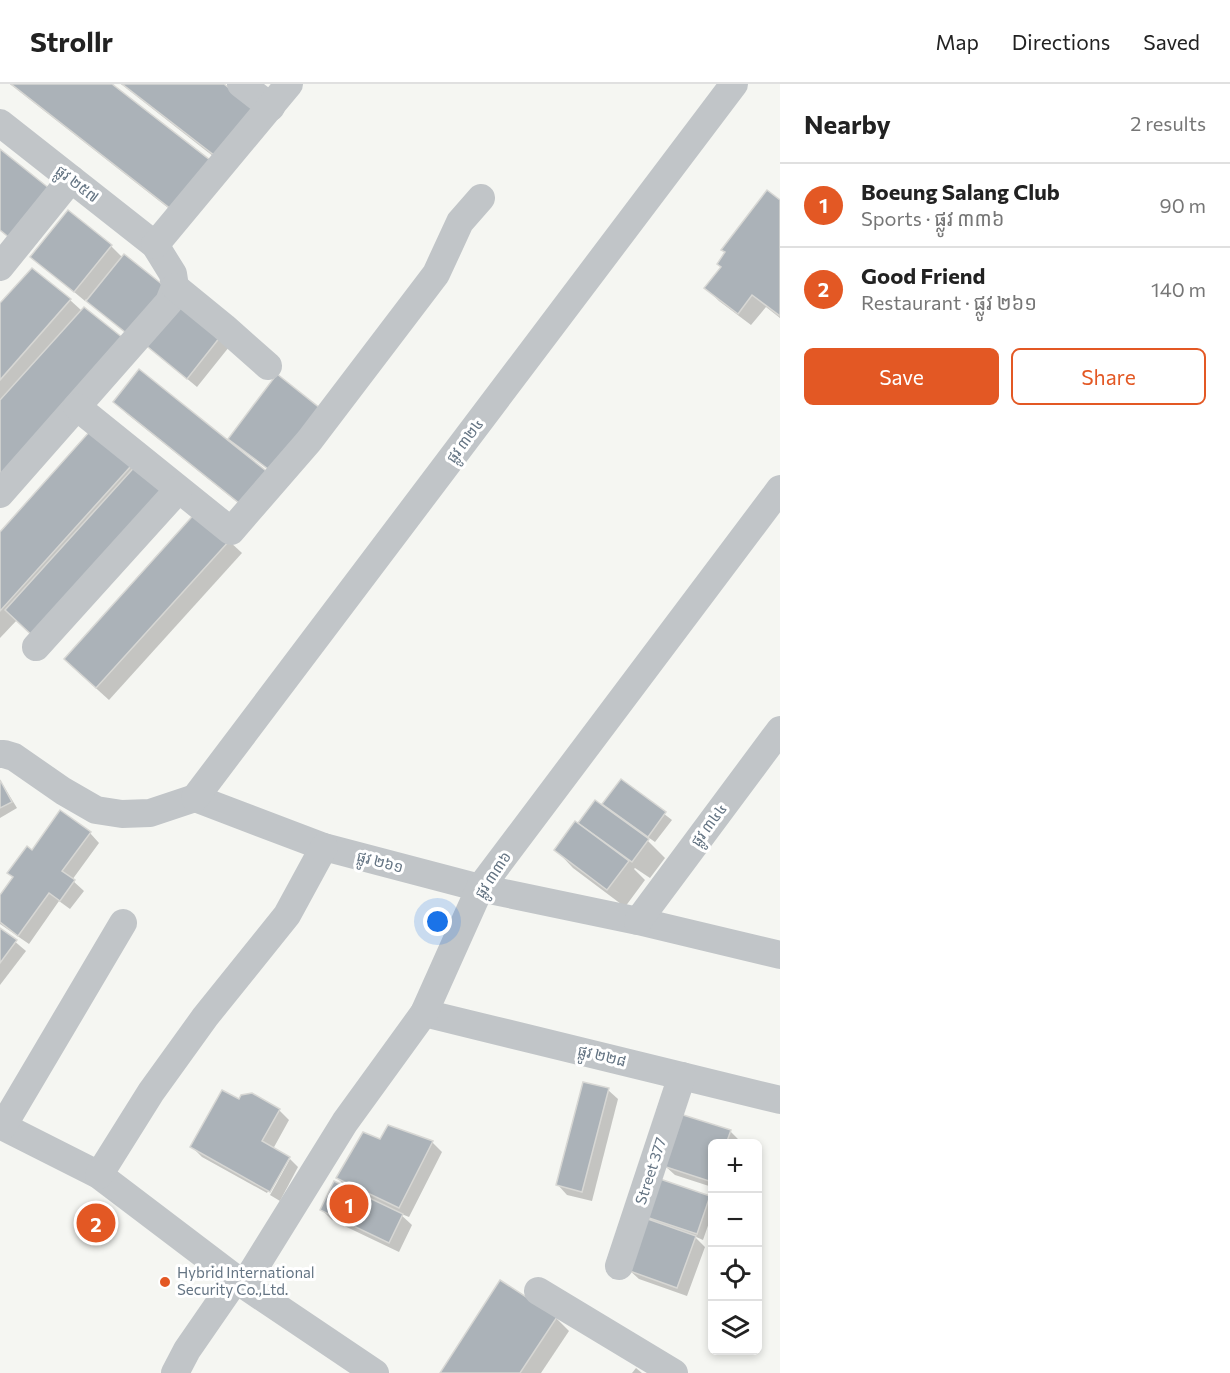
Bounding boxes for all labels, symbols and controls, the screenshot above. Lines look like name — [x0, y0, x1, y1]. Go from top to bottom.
text: Strollr — [30, 24, 113, 58]
text: Map — [936, 29, 979, 54]
text: Directions — [1012, 29, 1110, 54]
text: Saved — [1143, 29, 1200, 54]
text: Nearby — [804, 108, 891, 139]
text: 2 results — [1130, 111, 1206, 135]
street label: ផ្លូវ ២៥៧ — [49, 161, 103, 210]
text: Boeung Salang Club — [861, 178, 1060, 205]
text: 1 — [819, 193, 828, 217]
text: 90 m — [1160, 193, 1206, 217]
text: Sports · ផ្លូវ ៣៣៦ — [861, 206, 1004, 230]
text: Good Friend — [861, 262, 985, 289]
text: 2 — [818, 277, 829, 301]
text: 140 m — [1151, 277, 1206, 301]
text: Restaurant · ផ្លូវ ២៦១ — [861, 290, 1037, 314]
button: Save — [804, 348, 999, 405]
button: Share — [1011, 348, 1206, 405]
street label: ផ្លូវ ៣២៤ — [442, 415, 491, 469]
street label: ផ្លូវ ៣៤៤ — [686, 799, 735, 853]
street label: ផ្លូវ ២៦១ — [354, 846, 406, 881]
street label: ផ្លូវ ៣៣៦ — [470, 848, 519, 904]
your location — [423, 907, 452, 936]
street label: ផ្លូវ ២២៨ — [575, 1040, 628, 1075]
street label: Street 377 — [631, 1135, 669, 1207]
map controls — [708, 1139, 762, 1355]
button: + — [708, 1139, 762, 1193]
pin: 1 — [330, 1182, 368, 1226]
button: − — [708, 1193, 762, 1247]
pin: 2 — [76, 1200, 116, 1246]
button: locate — [708, 1247, 762, 1301]
place label: Hybrid International Security Co.,Ltd. — [177, 1263, 315, 1298]
marker: Hybrid International Security Co.,Ltd. — [158, 1275, 172, 1289]
button: layers — [708, 1301, 762, 1355]

